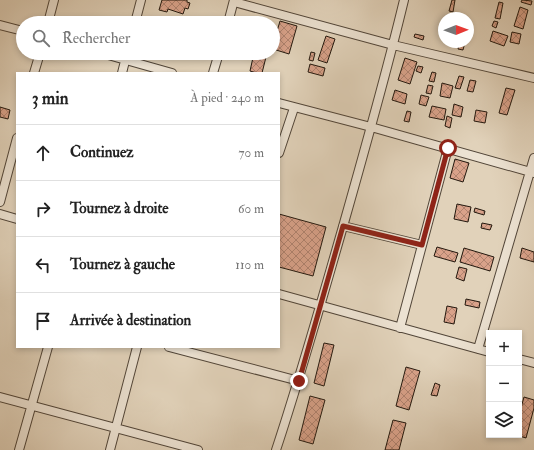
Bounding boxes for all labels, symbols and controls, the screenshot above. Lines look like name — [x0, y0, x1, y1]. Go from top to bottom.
north arrow — [438, 12, 474, 48]
search box — [16, 16, 280, 60]
icon: search — [30, 27, 52, 49]
text: Rechercher — [62, 29, 130, 48]
text: 3 min — [32, 88, 69, 109]
text: À pied · 240 m — [190, 90, 264, 106]
route start — [439, 139, 457, 157]
icon: ahead — [32, 142, 54, 164]
text: Continuez — [70, 143, 134, 162]
text: 70 m — [239, 145, 264, 161]
icon: right — [32, 198, 54, 220]
text: Tournez à droite — [70, 199, 169, 218]
text: 60 m — [238, 201, 264, 217]
icon: left — [32, 254, 54, 276]
text: Tournez à gauche — [70, 255, 175, 274]
text: 110 m — [235, 257, 264, 273]
icon: arrive — [32, 310, 54, 332]
text: Arrivée à destination — [70, 311, 191, 330]
map controls — [486, 330, 522, 438]
button: + — [486, 330, 522, 366]
button: − — [486, 366, 522, 402]
route end — [290, 372, 308, 390]
button: layers — [486, 402, 522, 438]

